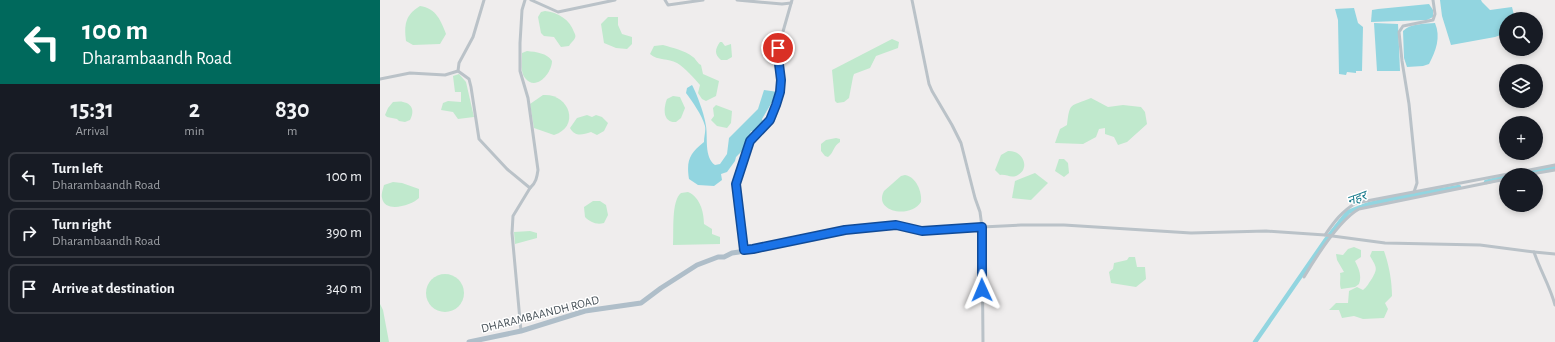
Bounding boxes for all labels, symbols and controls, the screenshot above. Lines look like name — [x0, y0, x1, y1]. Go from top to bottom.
map controls — [1499, 12, 1543, 212]
button: search — [1499, 12, 1543, 56]
icon: left — [16, 16, 68, 68]
text: 100 m — [82, 17, 148, 45]
pin — [761, 31, 795, 65]
icon: arrive — [767, 37, 789, 59]
text: Dharambaandh Road — [82, 50, 232, 68]
button: layers — [1499, 64, 1543, 108]
text: 15:31 — [70, 98, 114, 122]
text: 2 — [189, 98, 200, 122]
text: 830 — [275, 98, 310, 122]
button: + — [1499, 116, 1543, 160]
text: Arrival — [75, 125, 109, 138]
text: min — [184, 125, 205, 138]
text: m — [287, 125, 297, 138]
text: Turn left — [52, 161, 103, 176]
icon: left — [18, 166, 40, 188]
button: − — [1499, 168, 1543, 212]
text: 100 m — [327, 169, 362, 184]
text: Dharambaandh Road — [52, 179, 160, 192]
water label: नहर — [1346, 189, 1371, 208]
text: Turn right — [52, 217, 111, 232]
icon: right — [18, 222, 40, 244]
text: 390 m — [326, 225, 362, 240]
text: Dharambaandh Road — [52, 235, 160, 248]
position arrow — [961, 269, 1003, 311]
icon: arrive — [18, 278, 40, 300]
text: Arrive at destination — [52, 281, 175, 296]
text: 340 m — [326, 281, 362, 296]
street label: DHARAMBAANDH ROAD — [480, 293, 600, 334]

